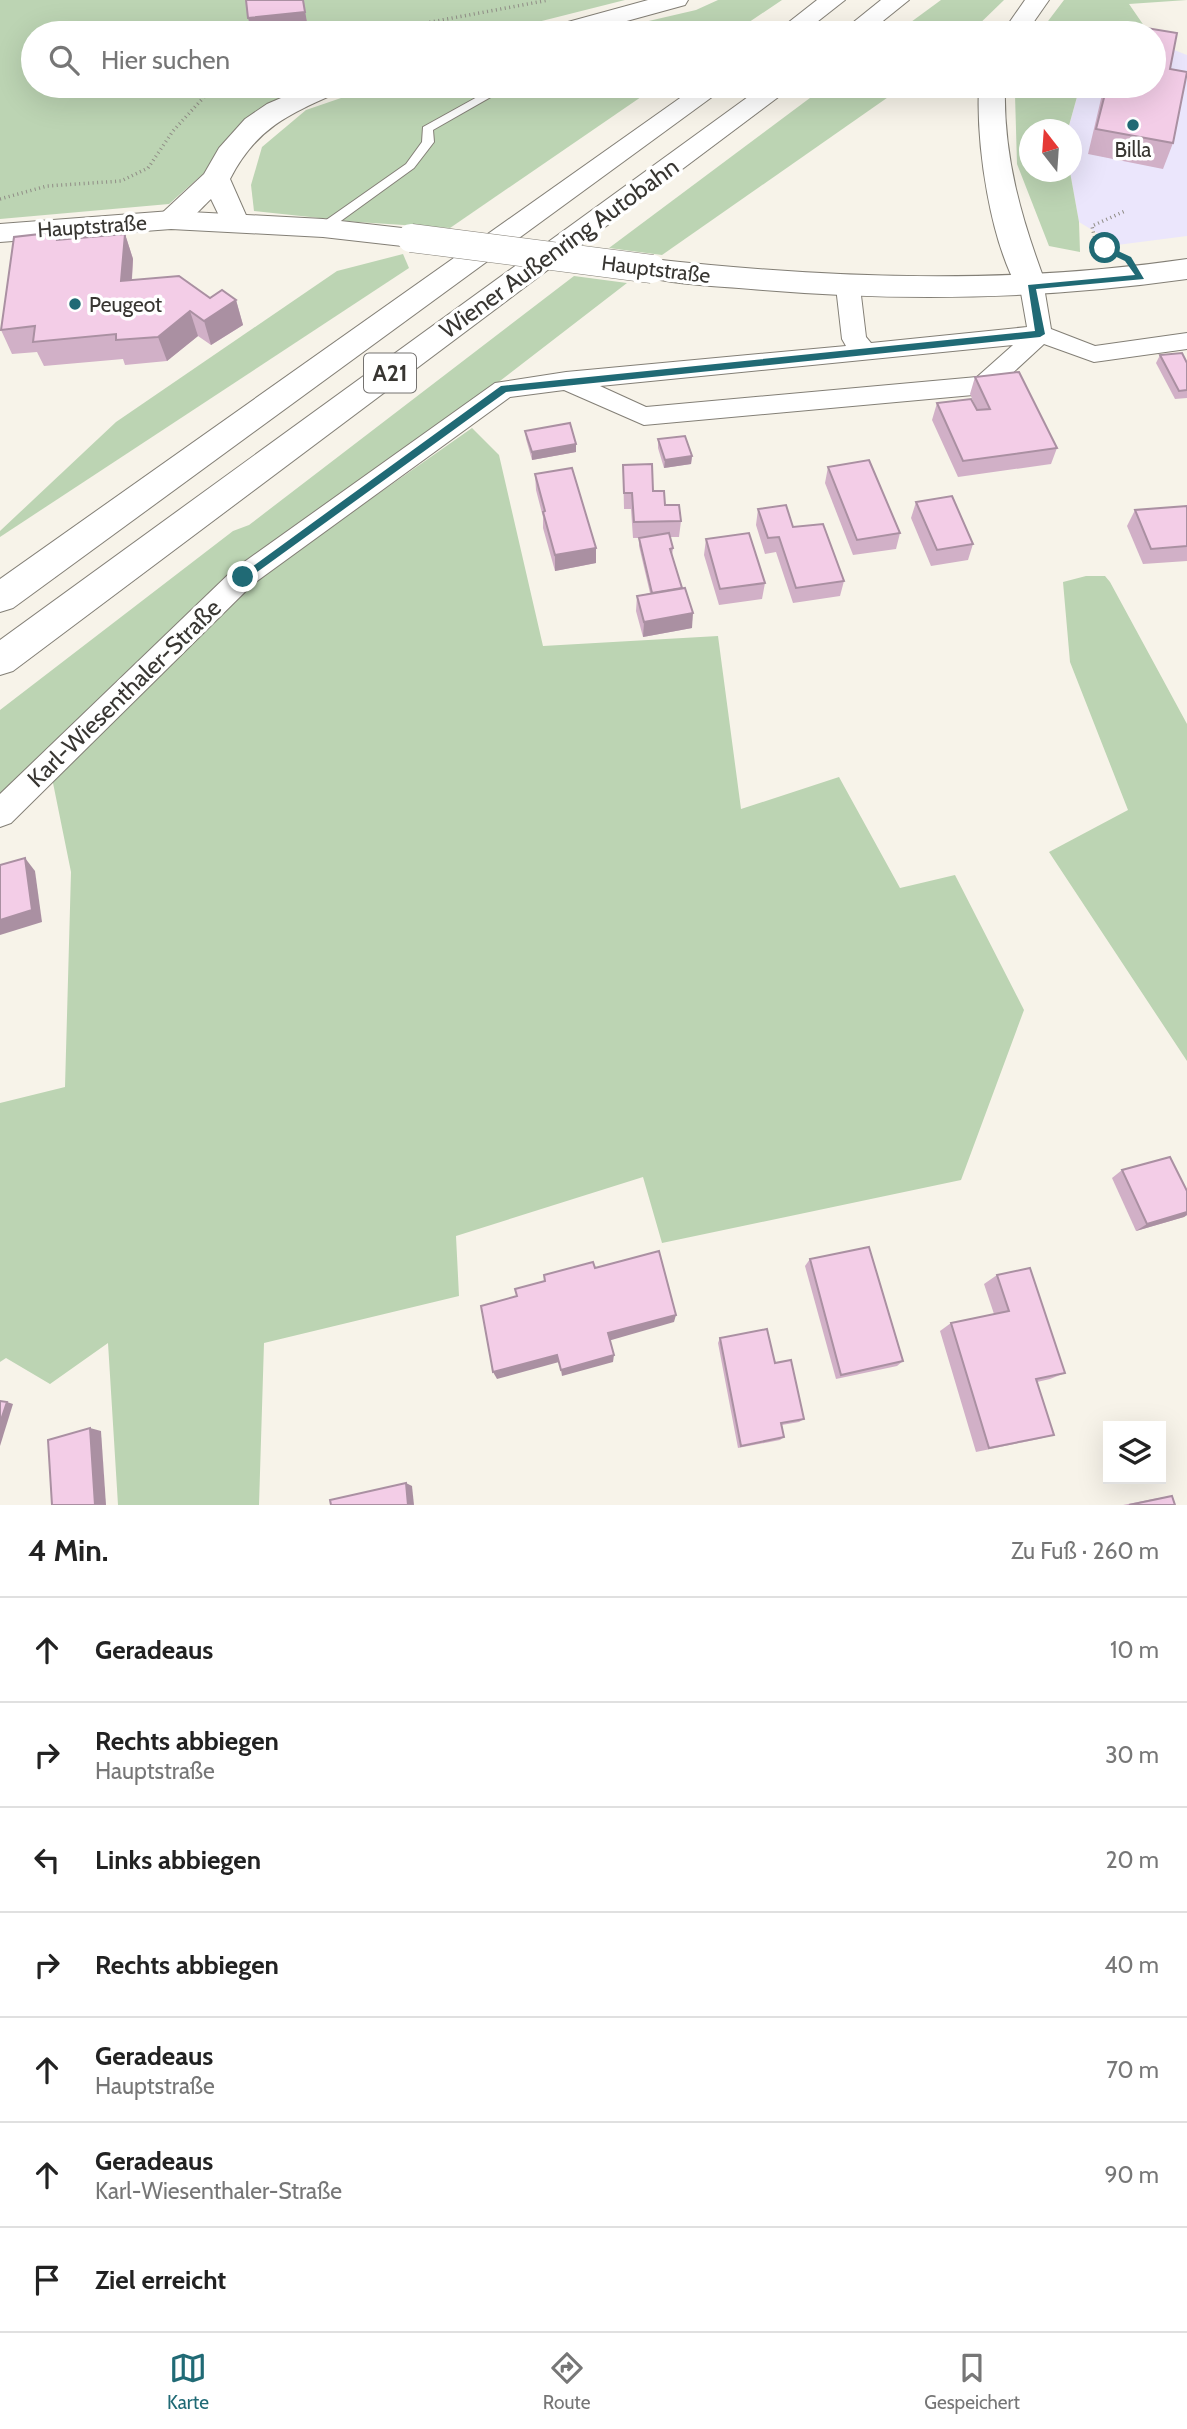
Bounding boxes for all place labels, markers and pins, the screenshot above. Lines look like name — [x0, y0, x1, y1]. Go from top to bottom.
marker: Billa — [1125, 117, 1141, 133]
place label: Billa — [1115, 137, 1151, 162]
place label: Peugeot — [89, 292, 162, 317]
marker: Peugeot — [67, 296, 83, 312]

